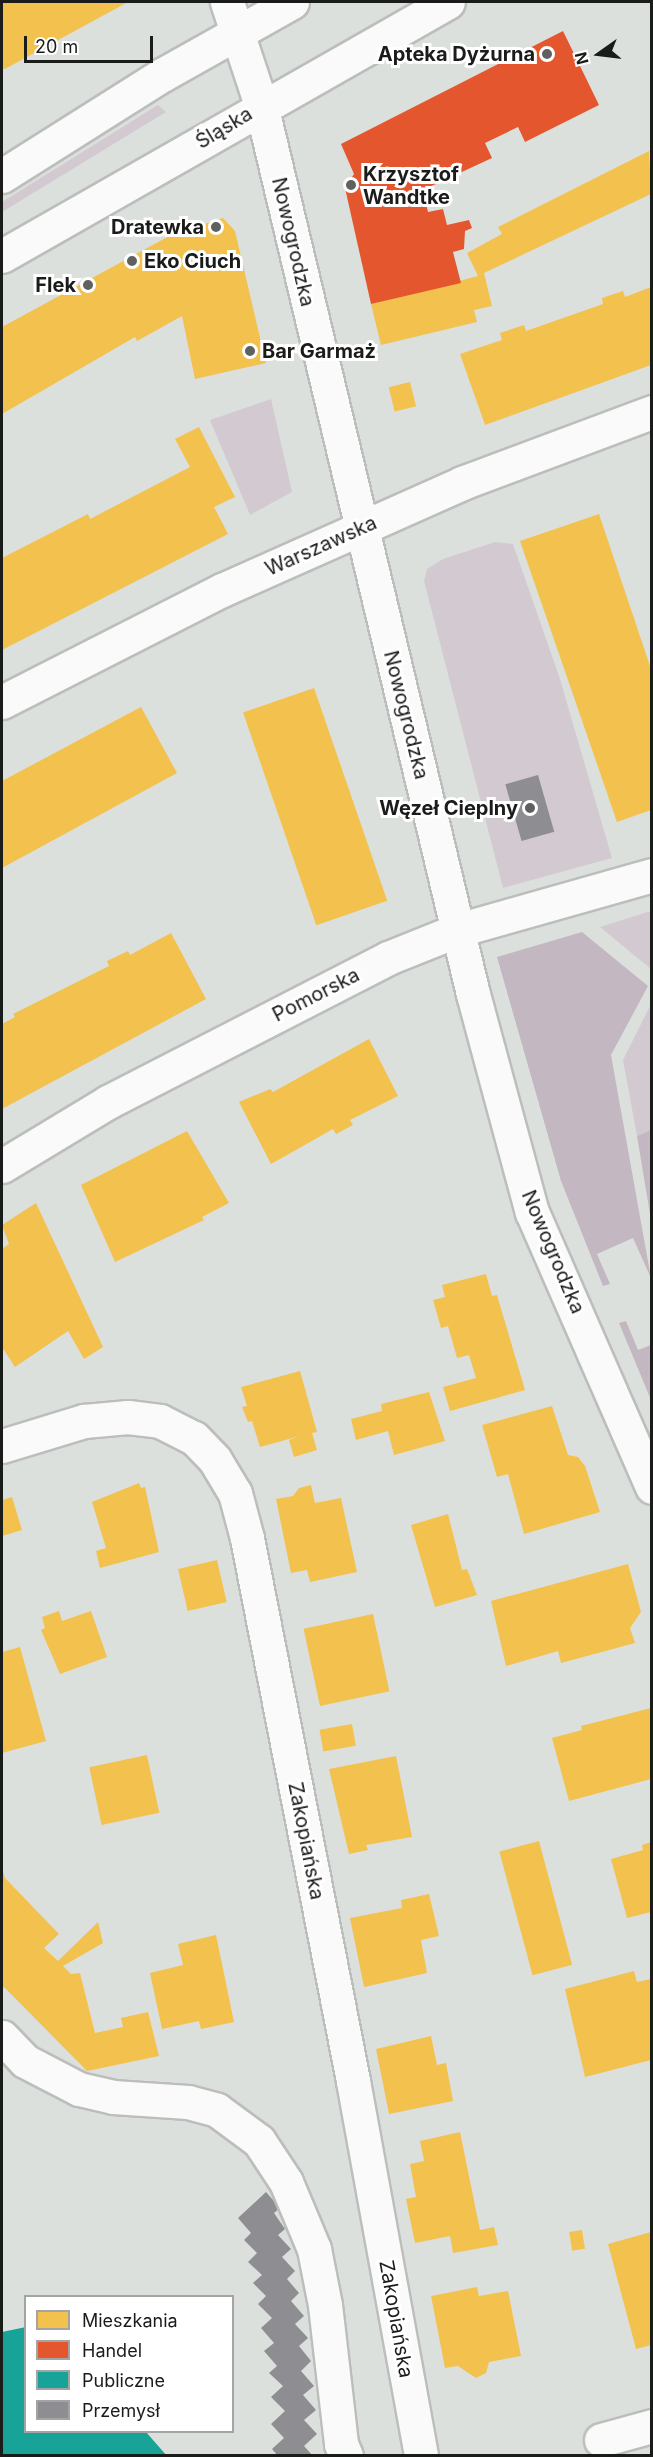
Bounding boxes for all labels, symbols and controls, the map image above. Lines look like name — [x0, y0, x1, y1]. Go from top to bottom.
scale bar — [27, 24, 156, 62]
north arrow — [569, 24, 629, 84]
text: 20 m — [35, 36, 78, 57]
place label: Apteka Dyżurna — [378, 42, 535, 66]
marker: Apteka Dyżurna — [540, 47, 554, 61]
text: N — [570, 50, 593, 67]
street label: Śląska — [191, 102, 257, 154]
place label: Krzysztof Wandtke — [363, 162, 459, 209]
street label: Nowogrodzka — [267, 175, 319, 309]
marker: Krzysztof Wandtke — [344, 178, 358, 192]
place label: Dratewka — [111, 215, 204, 239]
marker: Dratewka — [209, 220, 223, 234]
place label: Eko Ciuch — [144, 249, 241, 273]
marker: Eko Ciuch — [125, 254, 139, 268]
place label: Flek — [35, 273, 76, 297]
marker: Flek — [81, 278, 95, 292]
place label: Bar Garmaż — [262, 339, 376, 363]
marker: Bar Garmaż — [243, 344, 257, 358]
street label: Warszawska — [262, 511, 380, 581]
street label: Nowogrodzka — [378, 648, 434, 782]
place label: Węzeł Cieplny — [379, 796, 518, 820]
marker: Węzeł Cieplny — [523, 801, 537, 815]
street label: Pomorska — [268, 963, 364, 1027]
street label: Nowogrodzka — [516, 1187, 590, 1317]
street label: Zakopiańska — [283, 1780, 329, 1902]
street label: Zakopiańska — [374, 2258, 418, 2380]
legend — [24, 2295, 234, 2433]
text: Mieszkania — [82, 2310, 178, 2331]
text: Handel — [82, 2340, 142, 2361]
text: Publiczne — [82, 2370, 165, 2391]
text: Przemysł — [82, 2400, 160, 2421]

